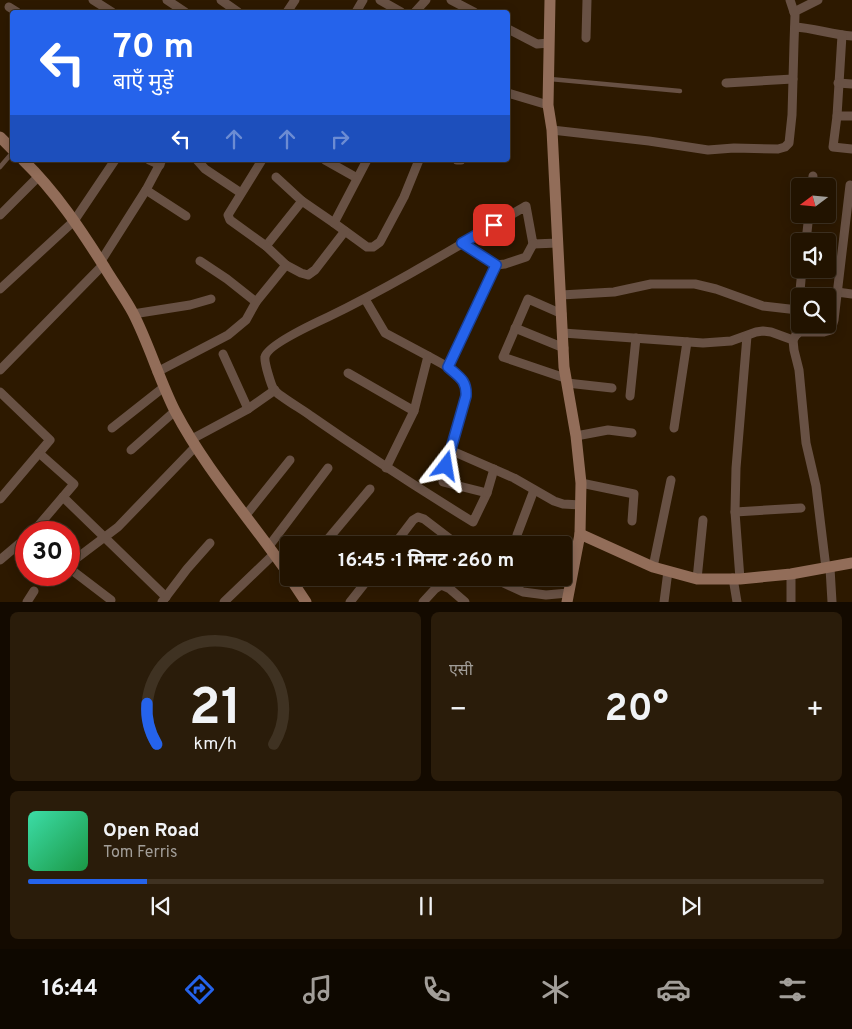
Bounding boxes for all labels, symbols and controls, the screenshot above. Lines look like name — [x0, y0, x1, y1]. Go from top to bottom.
text: 70 m — [113, 26, 194, 70]
icon: left — [30, 30, 95, 95]
text: बाएँ मुड़ें — [113, 70, 174, 97]
icon: left — [167, 125, 195, 153]
icon: ahead — [220, 125, 248, 153]
icon: ahead — [273, 125, 301, 153]
icon: right — [326, 125, 354, 153]
north arrow — [791, 178, 836, 222]
map controls — [791, 178, 836, 333]
pin — [473, 204, 515, 246]
icon: arrive — [480, 211, 508, 239]
button: sound — [791, 233, 836, 278]
button: search — [791, 288, 836, 333]
position arrow — [419, 439, 471, 491]
speed limit sign: 30 — [15, 521, 80, 586]
text: 16:45 · 1 मिनट · 260 m — [338, 549, 514, 573]
text: एसी — [449, 661, 473, 681]
text: 21 — [189, 677, 242, 743]
text: 20° — [604, 686, 669, 735]
text: − — [449, 693, 467, 729]
text: + — [806, 693, 824, 729]
text: km/h — [194, 733, 237, 756]
text: Open Road — [103, 819, 199, 843]
text: Tom Ferris — [103, 843, 177, 863]
icon: previous — [147, 892, 175, 920]
icon: pause — [412, 892, 440, 920]
icon: next — [677, 892, 705, 920]
icon: directions — [182, 972, 217, 1007]
icon: music — [300, 972, 335, 1007]
icon: phone — [419, 972, 454, 1007]
icon: climate — [538, 972, 573, 1007]
icon: car — [656, 972, 691, 1007]
icon: filters — [775, 972, 810, 1007]
text: 16:44 — [42, 976, 98, 1003]

